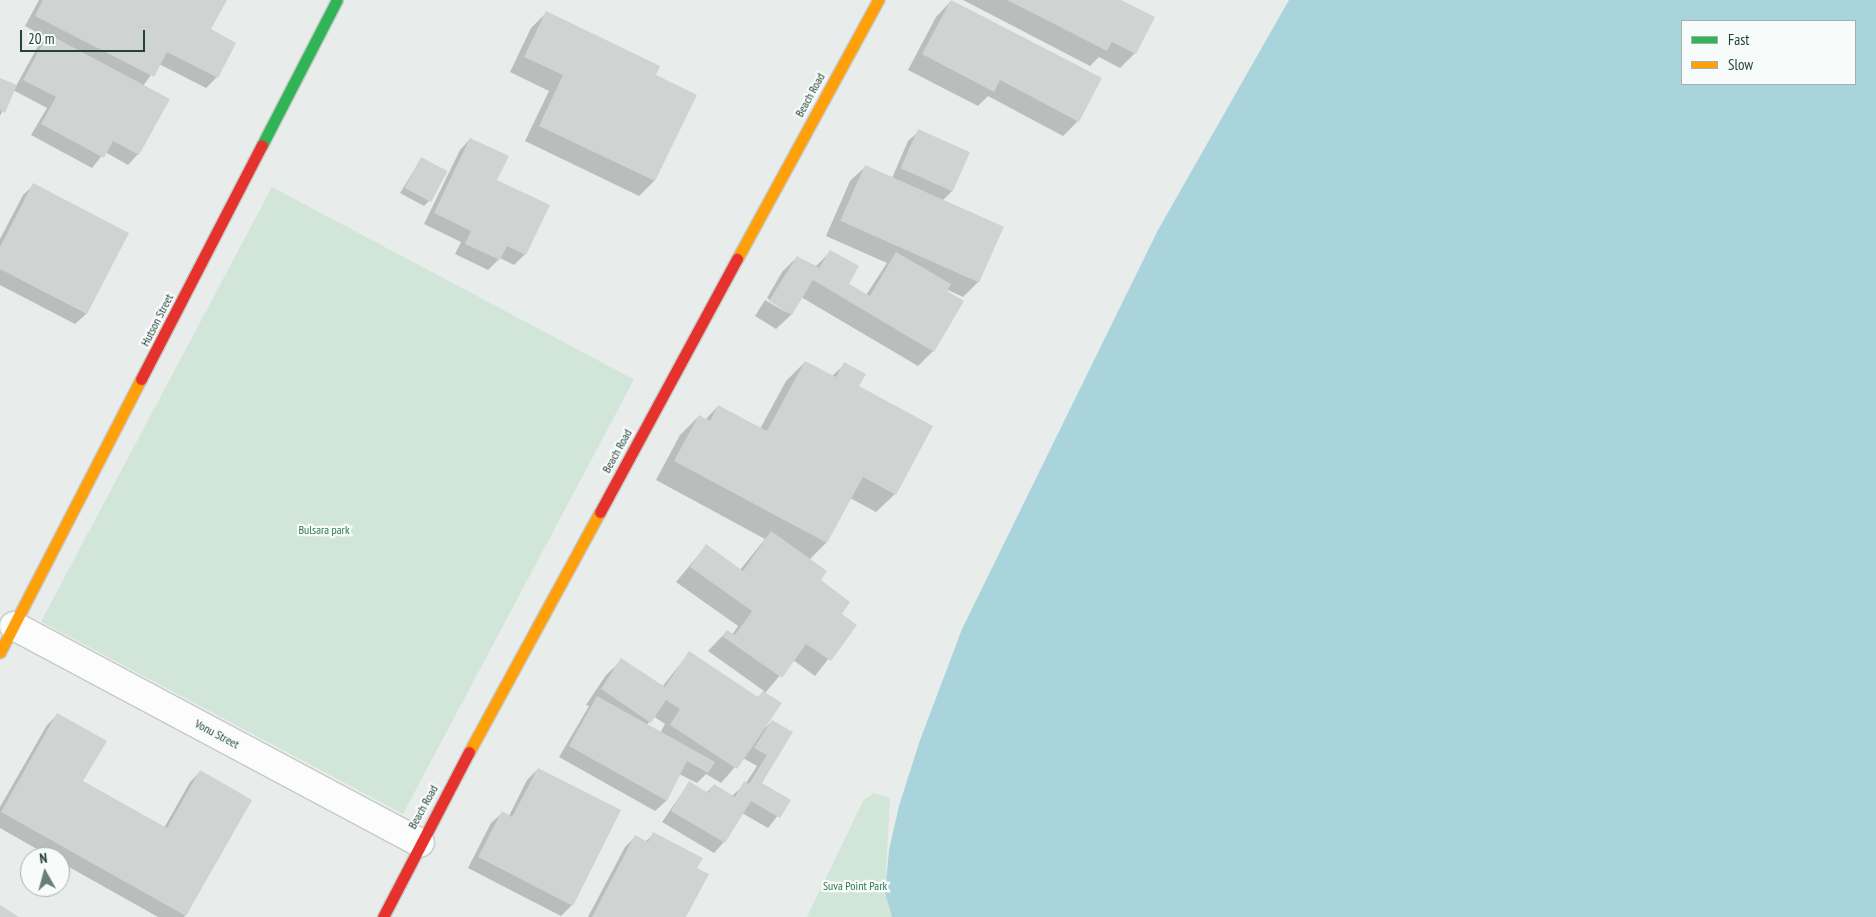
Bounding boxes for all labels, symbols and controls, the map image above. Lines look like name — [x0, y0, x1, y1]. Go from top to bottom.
scale bar — [22, 20, 148, 52]
legend — [1681, 20, 1856, 85]
text: 20 m — [28, 29, 54, 48]
text: Fast — [1728, 30, 1749, 49]
text: Slow — [1728, 55, 1753, 74]
street label: Beach Road — [792, 71, 828, 119]
street label: Hutson Street — [138, 291, 176, 349]
street label: Beach Road — [599, 427, 635, 475]
park label: Bulsara park — [298, 523, 350, 537]
street label: Vonu Street — [192, 716, 242, 752]
street label: Beach Road — [405, 783, 441, 831]
north arrow — [20, 847, 70, 897]
text: N — [38, 849, 48, 867]
park label: Suva Point Park — [823, 879, 887, 893]

